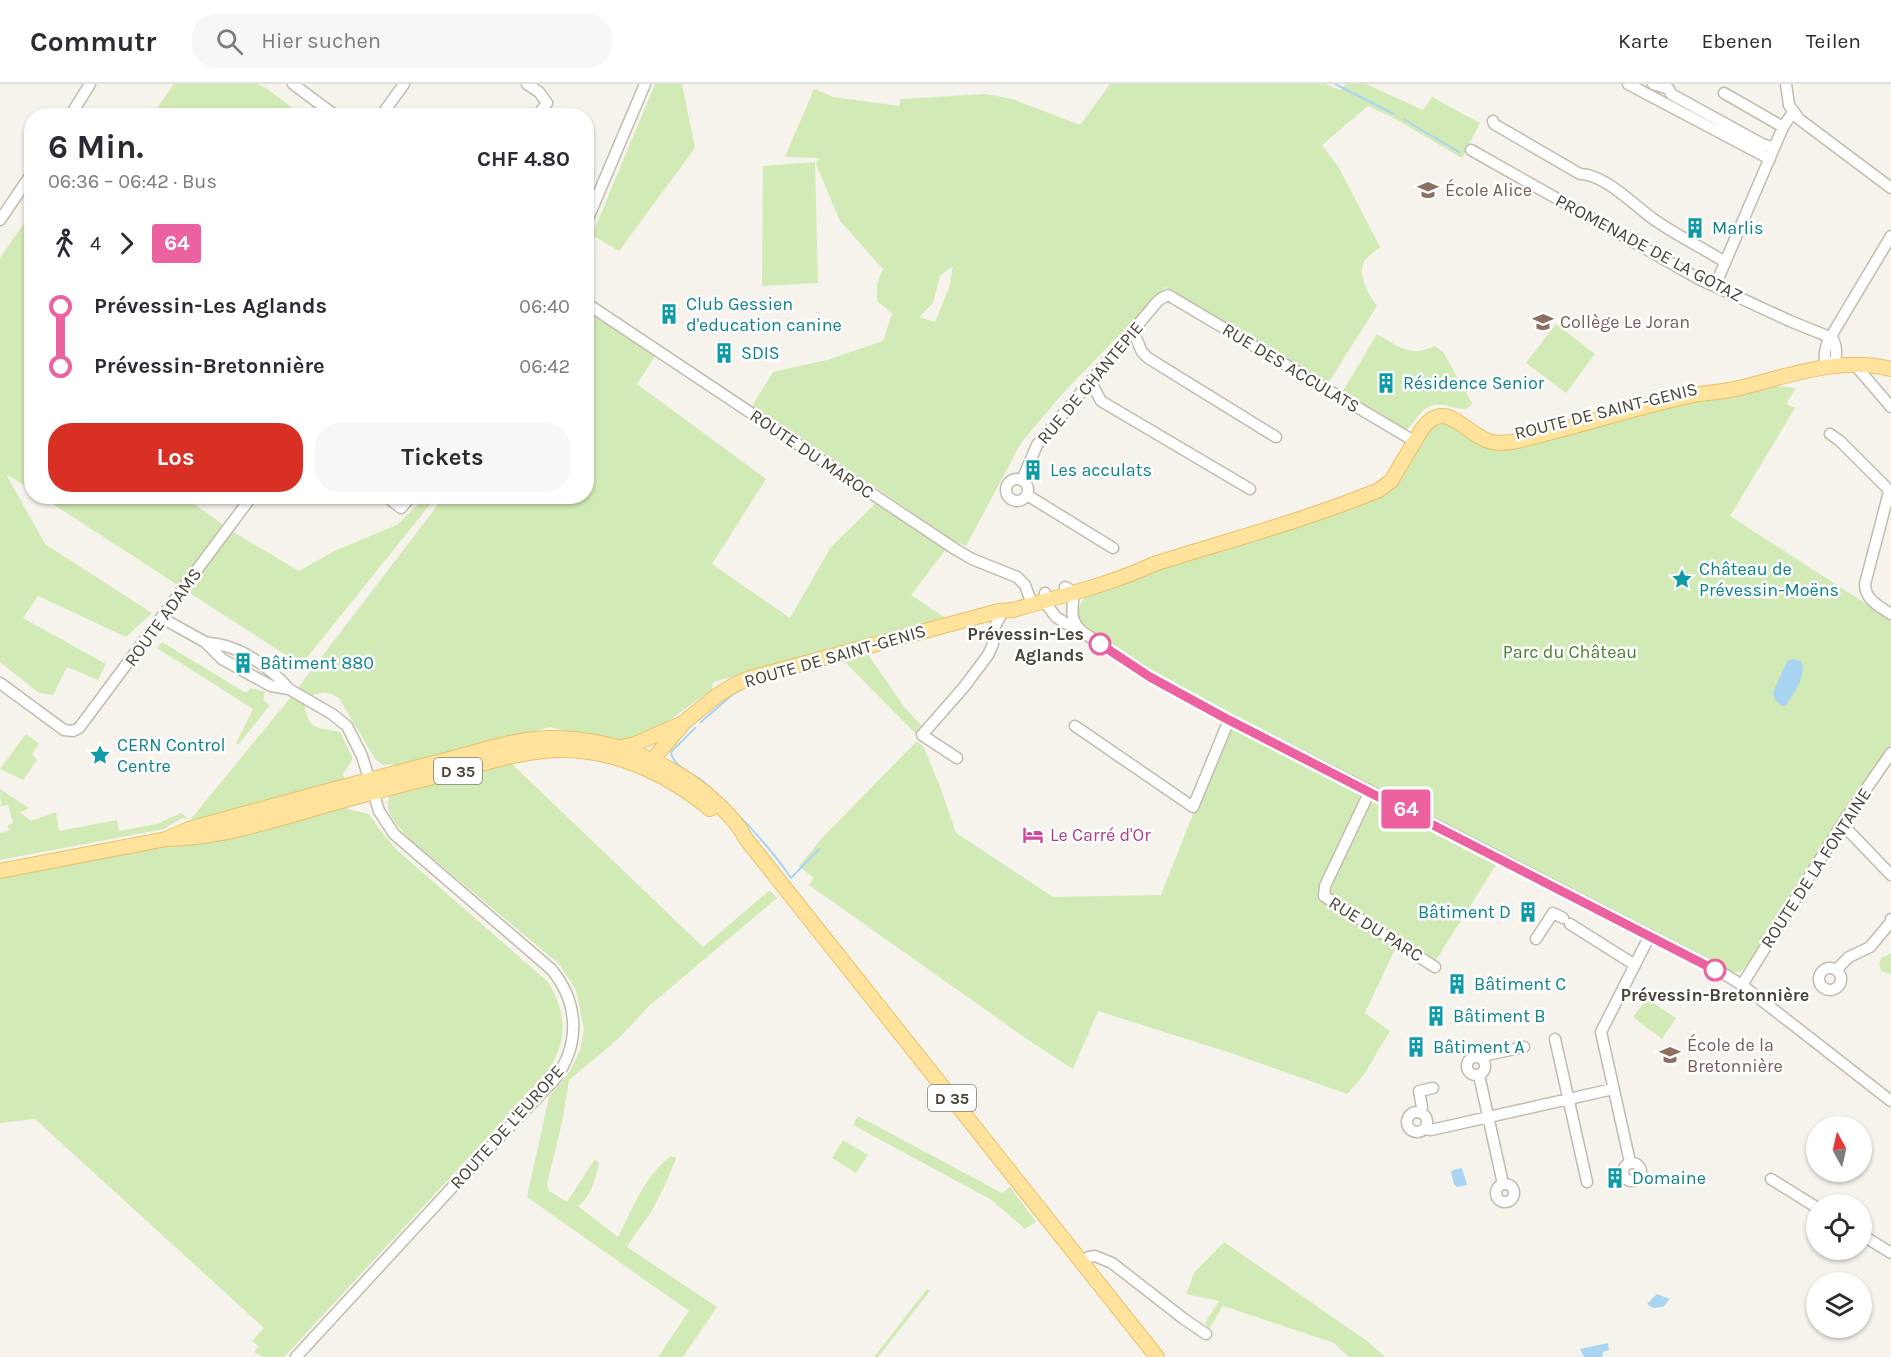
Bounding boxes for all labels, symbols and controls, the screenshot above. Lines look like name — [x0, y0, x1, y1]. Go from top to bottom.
search box — [192, 14, 612, 68]
text: Commutr — [30, 25, 156, 58]
icon: search — [213, 25, 246, 58]
text: Hier suchen — [261, 28, 381, 54]
text: Karte — [1618, 29, 1669, 53]
text: Ebenen — [1702, 29, 1773, 53]
text: Teilen — [1806, 29, 1861, 53]
text: 6 Min. — [48, 128, 144, 166]
text: CHF 4.80 — [477, 146, 570, 172]
text: 06:36 – 06:42 · Bus — [48, 170, 217, 193]
school or university icon: École Alice — [1416, 178, 1440, 202]
place label: École Alice — [1445, 178, 1532, 201]
street label: PROMENADE DE LA GOTAZ — [1552, 189, 1746, 307]
building icon: Marlis — [1683, 216, 1707, 240]
place label: Marlis — [1712, 217, 1764, 239]
icon: walk — [48, 227, 81, 260]
icon: forward — [110, 227, 143, 260]
text: 64 — [164, 231, 189, 255]
text: 4 — [90, 232, 101, 255]
text: Prévessin-Les Aglands — [94, 293, 327, 319]
place label: Club Gessien d'education canine — [686, 293, 842, 336]
text: 06:40 — [519, 295, 570, 318]
building icon: Club Gessien d'education canine — [657, 302, 681, 326]
school or university icon: Collège Le Joran — [1531, 310, 1555, 334]
place label: Collège Le Joran — [1560, 311, 1690, 333]
street label: RUE DE CHANTEPIE — [1032, 317, 1148, 449]
street label: RUE DES ACCULATS — [1218, 318, 1364, 418]
building icon: SDIS — [712, 341, 736, 365]
place label: SDIS — [741, 342, 780, 364]
text: Prévessin-Bretonnière — [94, 353, 325, 379]
text: 06:42 — [519, 355, 570, 378]
building icon: Résidence Senior — [1374, 371, 1398, 395]
place label: Résidence Senior — [1403, 372, 1545, 394]
street label: ROUTE DE SAINT-GENIS — [1512, 378, 1700, 444]
street label: ROUTE DU MAROC — [746, 404, 878, 504]
button: Los — [48, 423, 303, 492]
button: Tickets — [315, 423, 570, 492]
building icon: Les acculats — [1021, 458, 1045, 482]
place label: Les acculats — [1050, 459, 1152, 481]
place label: Château de Prévessin-Moëns — [1699, 558, 1839, 601]
street label: ROUTE ADAMS — [120, 563, 206, 671]
place icon: Château de Prévessin-Moëns — [1670, 567, 1694, 591]
street label: ROUTE DE SAINT-GENIS — [742, 620, 928, 692]
place label: Prévessin-Les Aglands — [967, 623, 1084, 666]
marker: Prévessin-Les Aglands — [1089, 633, 1111, 655]
park label: Parc du Château — [1503, 641, 1637, 663]
building icon: Bâtiment 880 — [231, 651, 255, 675]
place label: Bâtiment 880 — [260, 652, 374, 674]
place label: CERN Control Centre — [117, 734, 226, 777]
place icon: CERN Control Centre — [88, 743, 112, 767]
road number: D 35 — [434, 758, 482, 784]
street label: ROUTE DE LA FONTAINE — [1756, 784, 1876, 952]
line badge: 64 — [1379, 790, 1433, 828]
text: 64 — [1393, 797, 1419, 821]
hotel icon: Le Carré d'Or — [1021, 823, 1045, 847]
place label: Le Carré d'Or — [1050, 824, 1151, 846]
street label: RUE DU PARC — [1325, 891, 1427, 967]
building icon: Bâtiment D — [1516, 900, 1540, 924]
place label: Bâtiment D — [1418, 901, 1511, 923]
marker: Prévessin-Bretonnière — [1704, 959, 1726, 981]
building icon: Bâtiment C — [1445, 972, 1469, 996]
place label: Bâtiment C — [1474, 973, 1566, 995]
place label: Prévessin-Bretonnière — [1621, 984, 1809, 1006]
building icon: Bâtiment B — [1424, 1004, 1448, 1028]
place label: Bâtiment B — [1453, 1005, 1545, 1027]
place label: École de la Bretonnière — [1687, 1033, 1783, 1077]
building icon: Bâtiment A — [1404, 1035, 1428, 1059]
place label: Bâtiment A — [1433, 1036, 1525, 1058]
school or university icon: École de la Bretonnière — [1658, 1043, 1682, 1067]
street label: ROUTE DE L'EUROPE — [445, 1060, 569, 1194]
road number: D 35 — [928, 1085, 976, 1111]
north arrow — [1806, 1116, 1872, 1182]
map controls — [1806, 1116, 1872, 1338]
building icon: Domaine — [1603, 1166, 1627, 1190]
place label: Domaine — [1632, 1167, 1706, 1189]
button: locate — [1806, 1194, 1872, 1260]
button: layers — [1806, 1272, 1872, 1338]

